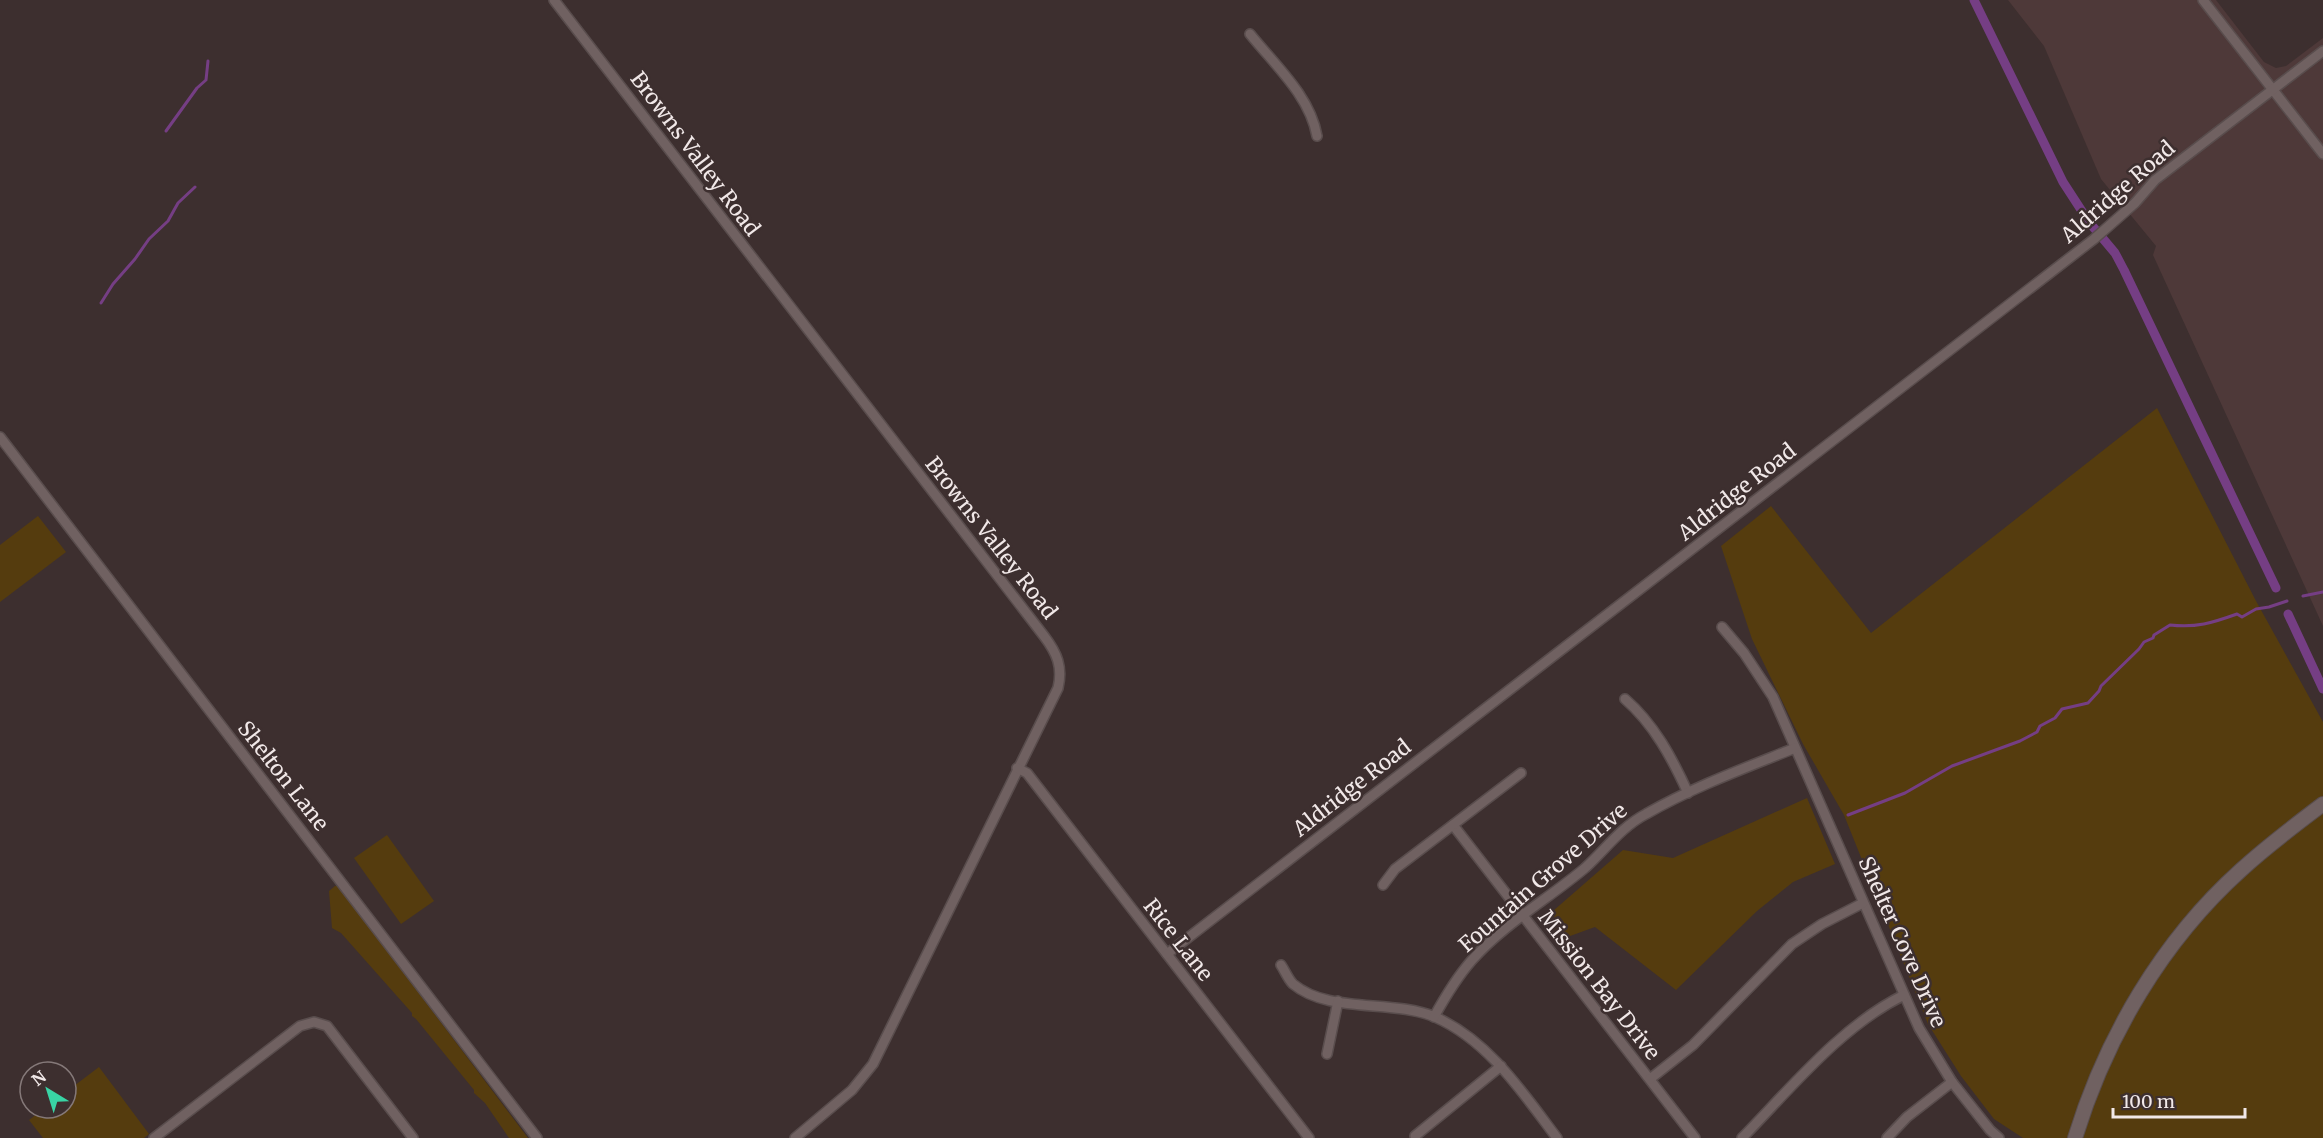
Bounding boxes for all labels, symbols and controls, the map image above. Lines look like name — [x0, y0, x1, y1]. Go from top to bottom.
street label: Browns Valley Road — [625, 66, 766, 241]
street label: Aldridge Road — [2054, 134, 2181, 249]
street label: Aldridge Road — [1671, 437, 1801, 547]
street label: Browns Valley Road — [920, 451, 1063, 625]
street label: Shelton Lane — [232, 715, 335, 836]
street label: Aldridge Road — [1286, 733, 1416, 843]
street label: Fountain Grove Drive — [1453, 797, 1632, 958]
street label: Shelter Cove Drive — [1853, 852, 1952, 1032]
street label: Rice Lane — [1138, 893, 1219, 986]
street label: Mission Bay Drive — [1532, 904, 1666, 1065]
north arrow — [18, 1060, 78, 1120]
text: N — [28, 1066, 50, 1090]
scale bar — [2113, 1081, 2245, 1119]
text: 100 m — [2122, 1090, 2175, 1113]

